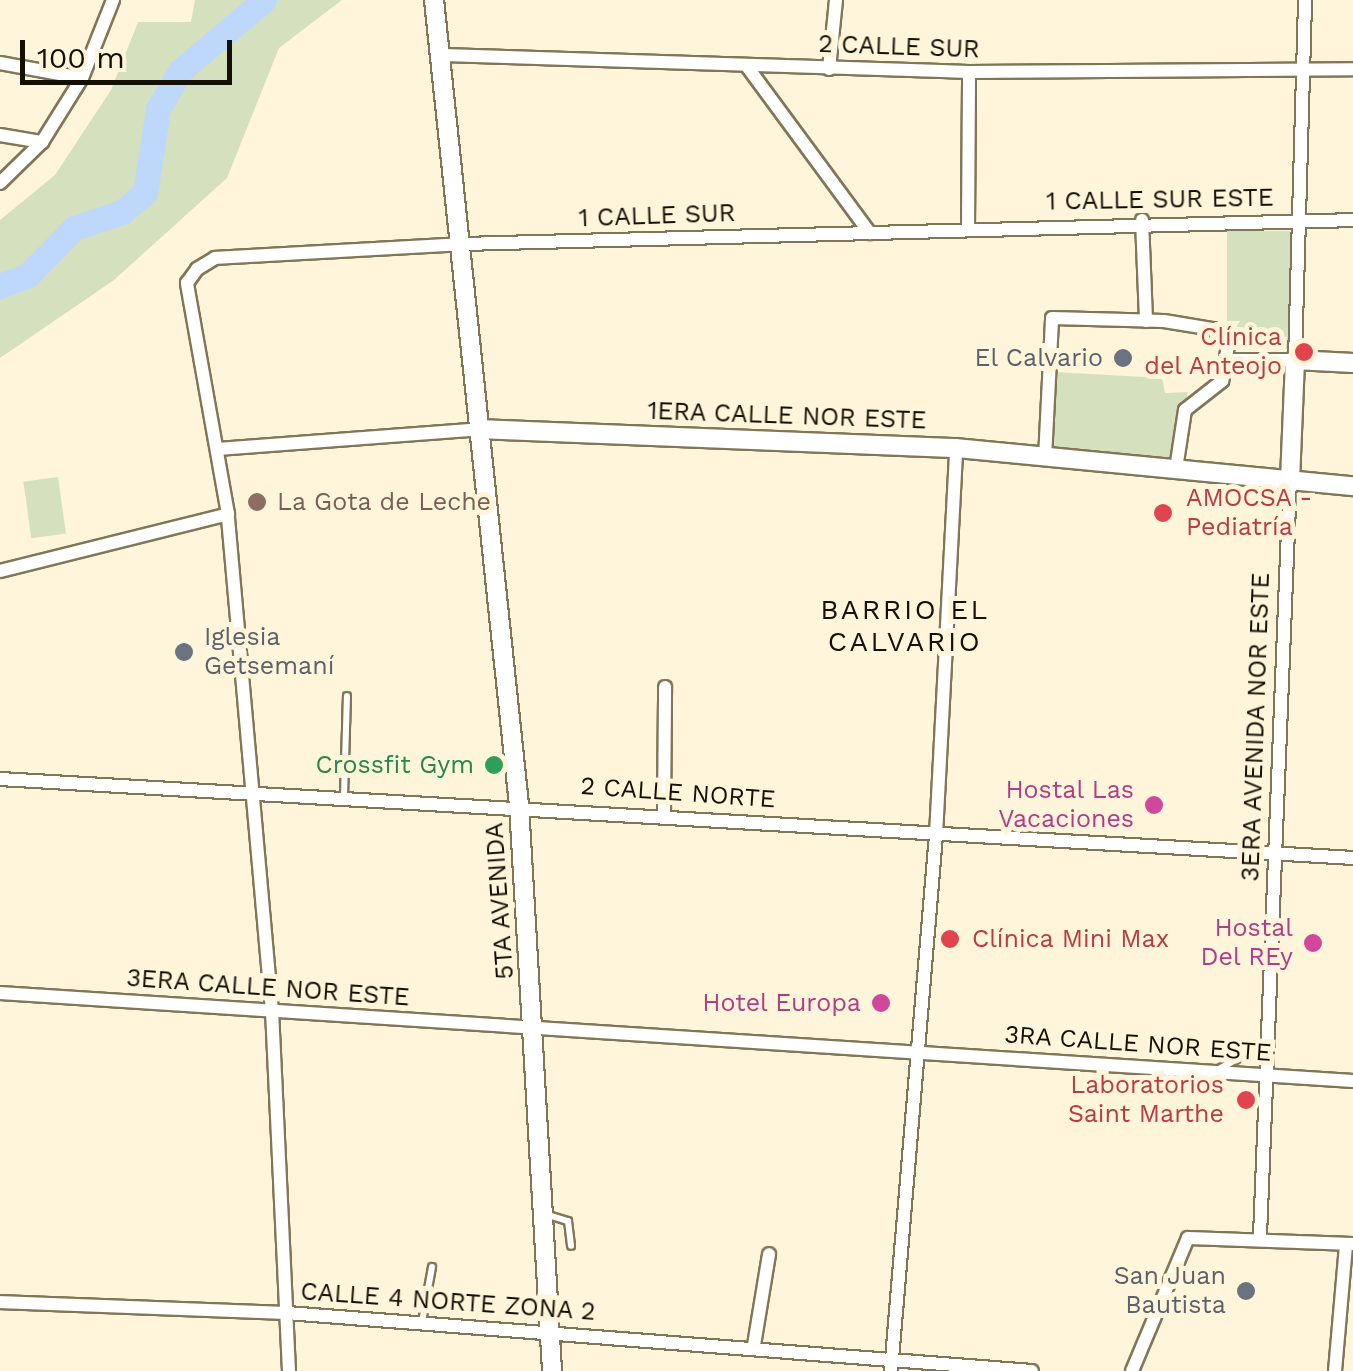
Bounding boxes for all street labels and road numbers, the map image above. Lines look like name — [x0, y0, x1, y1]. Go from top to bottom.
street label: 2 CALLE SUR — [818, 29, 980, 65]
street label: 1 CALLE SUR ESTE — [1046, 183, 1274, 217]
street label: 1 CALLE SUR — [578, 198, 736, 234]
street label: 1ERA CALLE NOR ESTE — [647, 396, 927, 436]
street label: 3ERA AVENIDA NOR ESTE — [1236, 571, 1276, 883]
street label: 2 CALLE NORTE — [580, 771, 776, 815]
street label: 5TA AVENIDA — [479, 820, 521, 982]
street label: 3ERA CALLE NOR ESTE — [125, 963, 411, 1013]
street label: 3RA CALLE NOR ESTE — [1003, 1020, 1273, 1068]
street label: CALLE 4 NORTE ZONA 2 — [299, 1277, 597, 1327]

